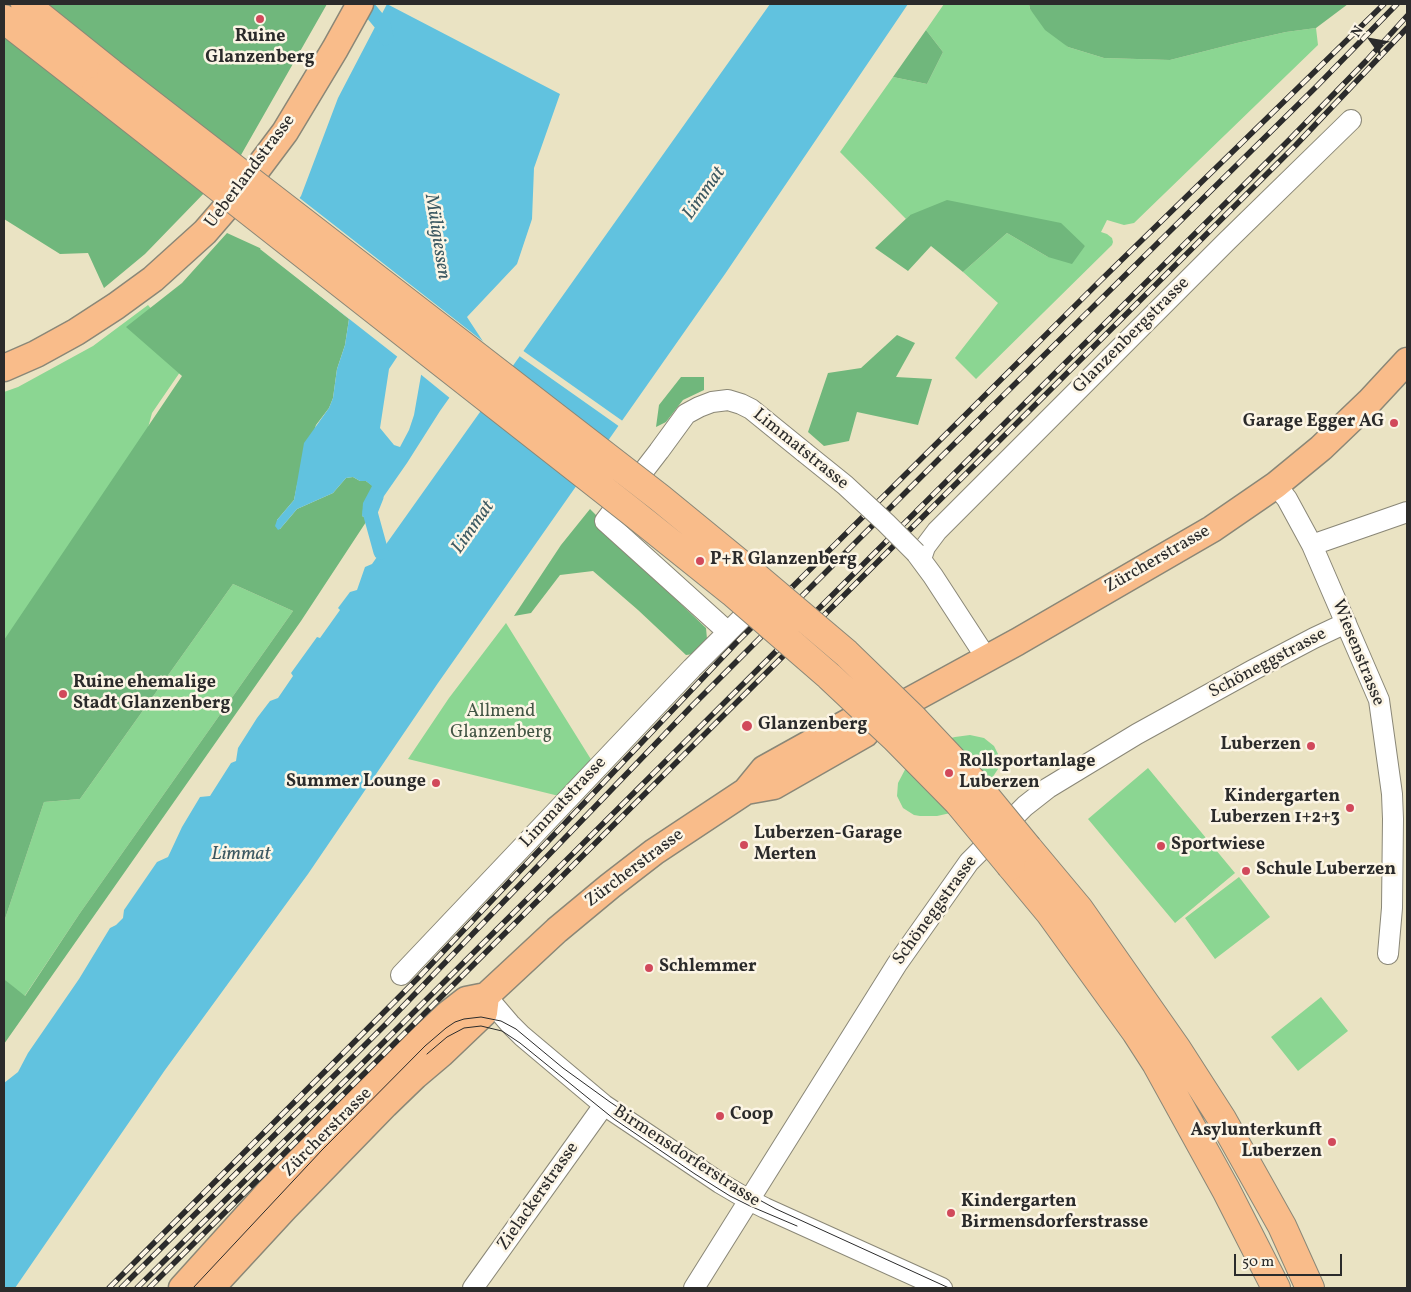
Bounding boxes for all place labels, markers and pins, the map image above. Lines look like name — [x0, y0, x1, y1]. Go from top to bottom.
marker: Ruine Glanzenberg — [254, 13, 266, 25]
place label: Ruine Glanzenberg — [205, 27, 315, 70]
place label: Garage Egger AG — [1243, 412, 1384, 434]
marker: Garage Egger AG — [1388, 417, 1400, 429]
place label: P+R Glanzenberg — [710, 550, 857, 572]
marker: P+R Glanzenberg — [694, 555, 706, 567]
place label: Ruine ehemalige Stadt Glanzenberg — [73, 673, 230, 716]
marker: Ruine ehemalige Stadt Glanzenberg — [57, 688, 69, 700]
place label: Glanzenberg — [758, 715, 867, 737]
marker: Glanzenberg — [740, 719, 754, 733]
place label: Luberzen — [1220, 735, 1301, 757]
marker: Luberzen — [1305, 740, 1317, 752]
place label: Rollsportanlage Luberzen — [959, 752, 1095, 794]
marker: Rollsportanlage Luberzen — [943, 767, 955, 779]
place label: Summer Lounge — [286, 772, 426, 794]
marker: Summer Lounge — [430, 777, 442, 789]
place label: Kindergarten Luberzen 1+2+3 — [1210, 787, 1340, 830]
marker: Kindergarten Luberzen 1+2+3 — [1344, 802, 1356, 814]
place label: Luberzen-Garage Merten — [754, 824, 902, 866]
place label: Sportwiese — [1171, 835, 1265, 857]
marker: Luberzen-Garage Merten — [738, 839, 750, 851]
marker: Sportwiese — [1155, 840, 1167, 852]
place label: Schule Luberzen — [1256, 860, 1396, 882]
marker: Schule Luberzen — [1240, 865, 1252, 877]
place label: Schlemmer — [659, 957, 757, 979]
marker: Schlemmer — [643, 962, 655, 974]
place label: Coop — [730, 1105, 773, 1127]
marker: Coop — [714, 1110, 726, 1122]
place label: Asylunterkunft Luberzen — [1190, 1121, 1322, 1164]
marker: Asylunterkunft Luberzen — [1326, 1136, 1338, 1148]
place label: Kindergarten Birmensdorferstrasse — [961, 1192, 1148, 1234]
marker: Kindergarten Birmensdorferstrasse — [945, 1207, 957, 1219]

